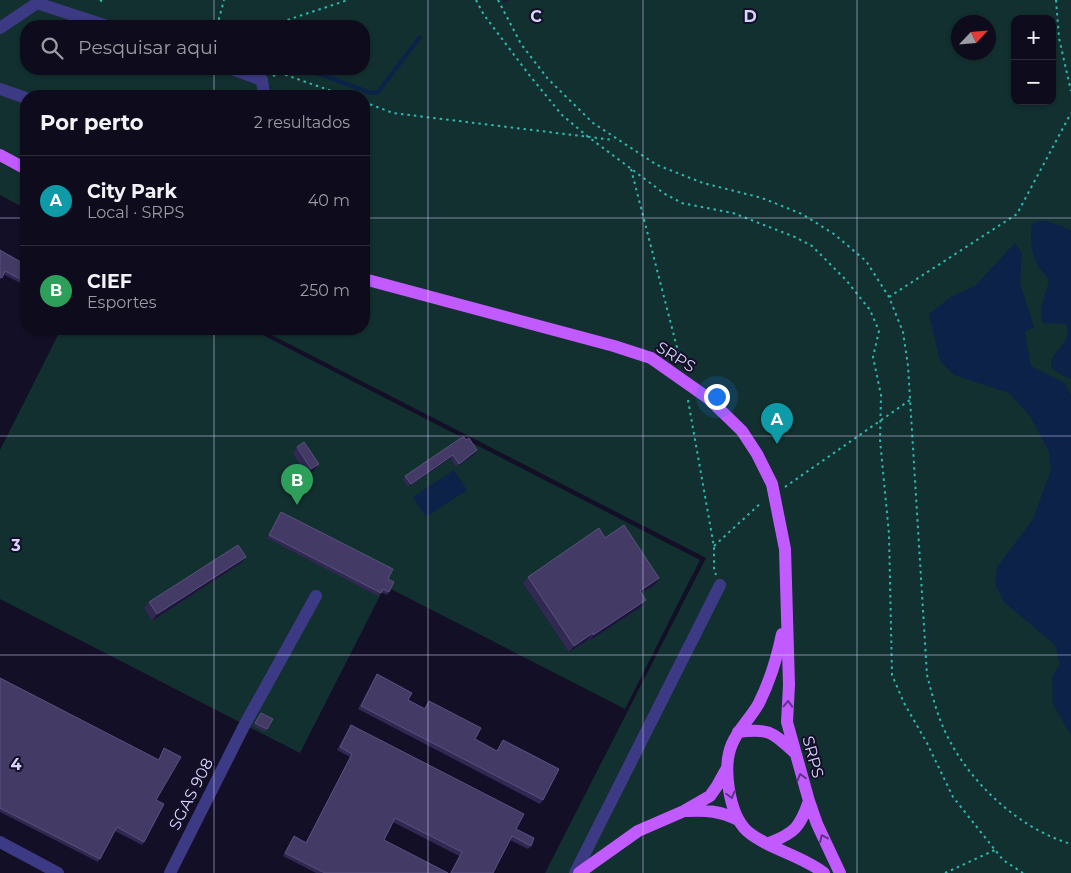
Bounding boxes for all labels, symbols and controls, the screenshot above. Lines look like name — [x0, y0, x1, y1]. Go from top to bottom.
text: C — [530, 7, 542, 26]
text: D — [743, 7, 757, 26]
north arrow — [951, 15, 996, 60]
map controls — [1011, 15, 1056, 105]
button: + — [1011, 15, 1056, 60]
search box — [20, 20, 370, 75]
icon: search — [38, 34, 66, 62]
text: Pesquisar aqui — [78, 36, 218, 59]
button: − — [1011, 60, 1056, 105]
text: Por perto — [40, 110, 144, 135]
text: 2 resultados — [254, 113, 350, 132]
text: City Park — [87, 180, 177, 203]
text: A — [50, 191, 62, 210]
text: 40 m — [308, 191, 350, 210]
text: Local · SRPS — [87, 203, 184, 222]
text: CIEF — [87, 270, 132, 293]
text: B — [50, 281, 62, 300]
text: 250 m — [300, 281, 350, 300]
text: Esportes — [87, 293, 157, 312]
street label: SRPS — [653, 338, 699, 376]
your location — [704, 384, 730, 410]
pin: A — [761, 403, 793, 444]
pin: B — [281, 464, 313, 505]
text: 3 — [10, 536, 21, 555]
one-way arrow — [782, 700, 793, 708]
street label: SRPS — [798, 734, 828, 780]
text: 4 — [10, 755, 22, 774]
street label: SGAS 908 — [165, 755, 217, 833]
one-way arrow — [797, 773, 807, 781]
one-way arrow — [725, 791, 736, 800]
one-way arrow — [819, 834, 829, 843]

